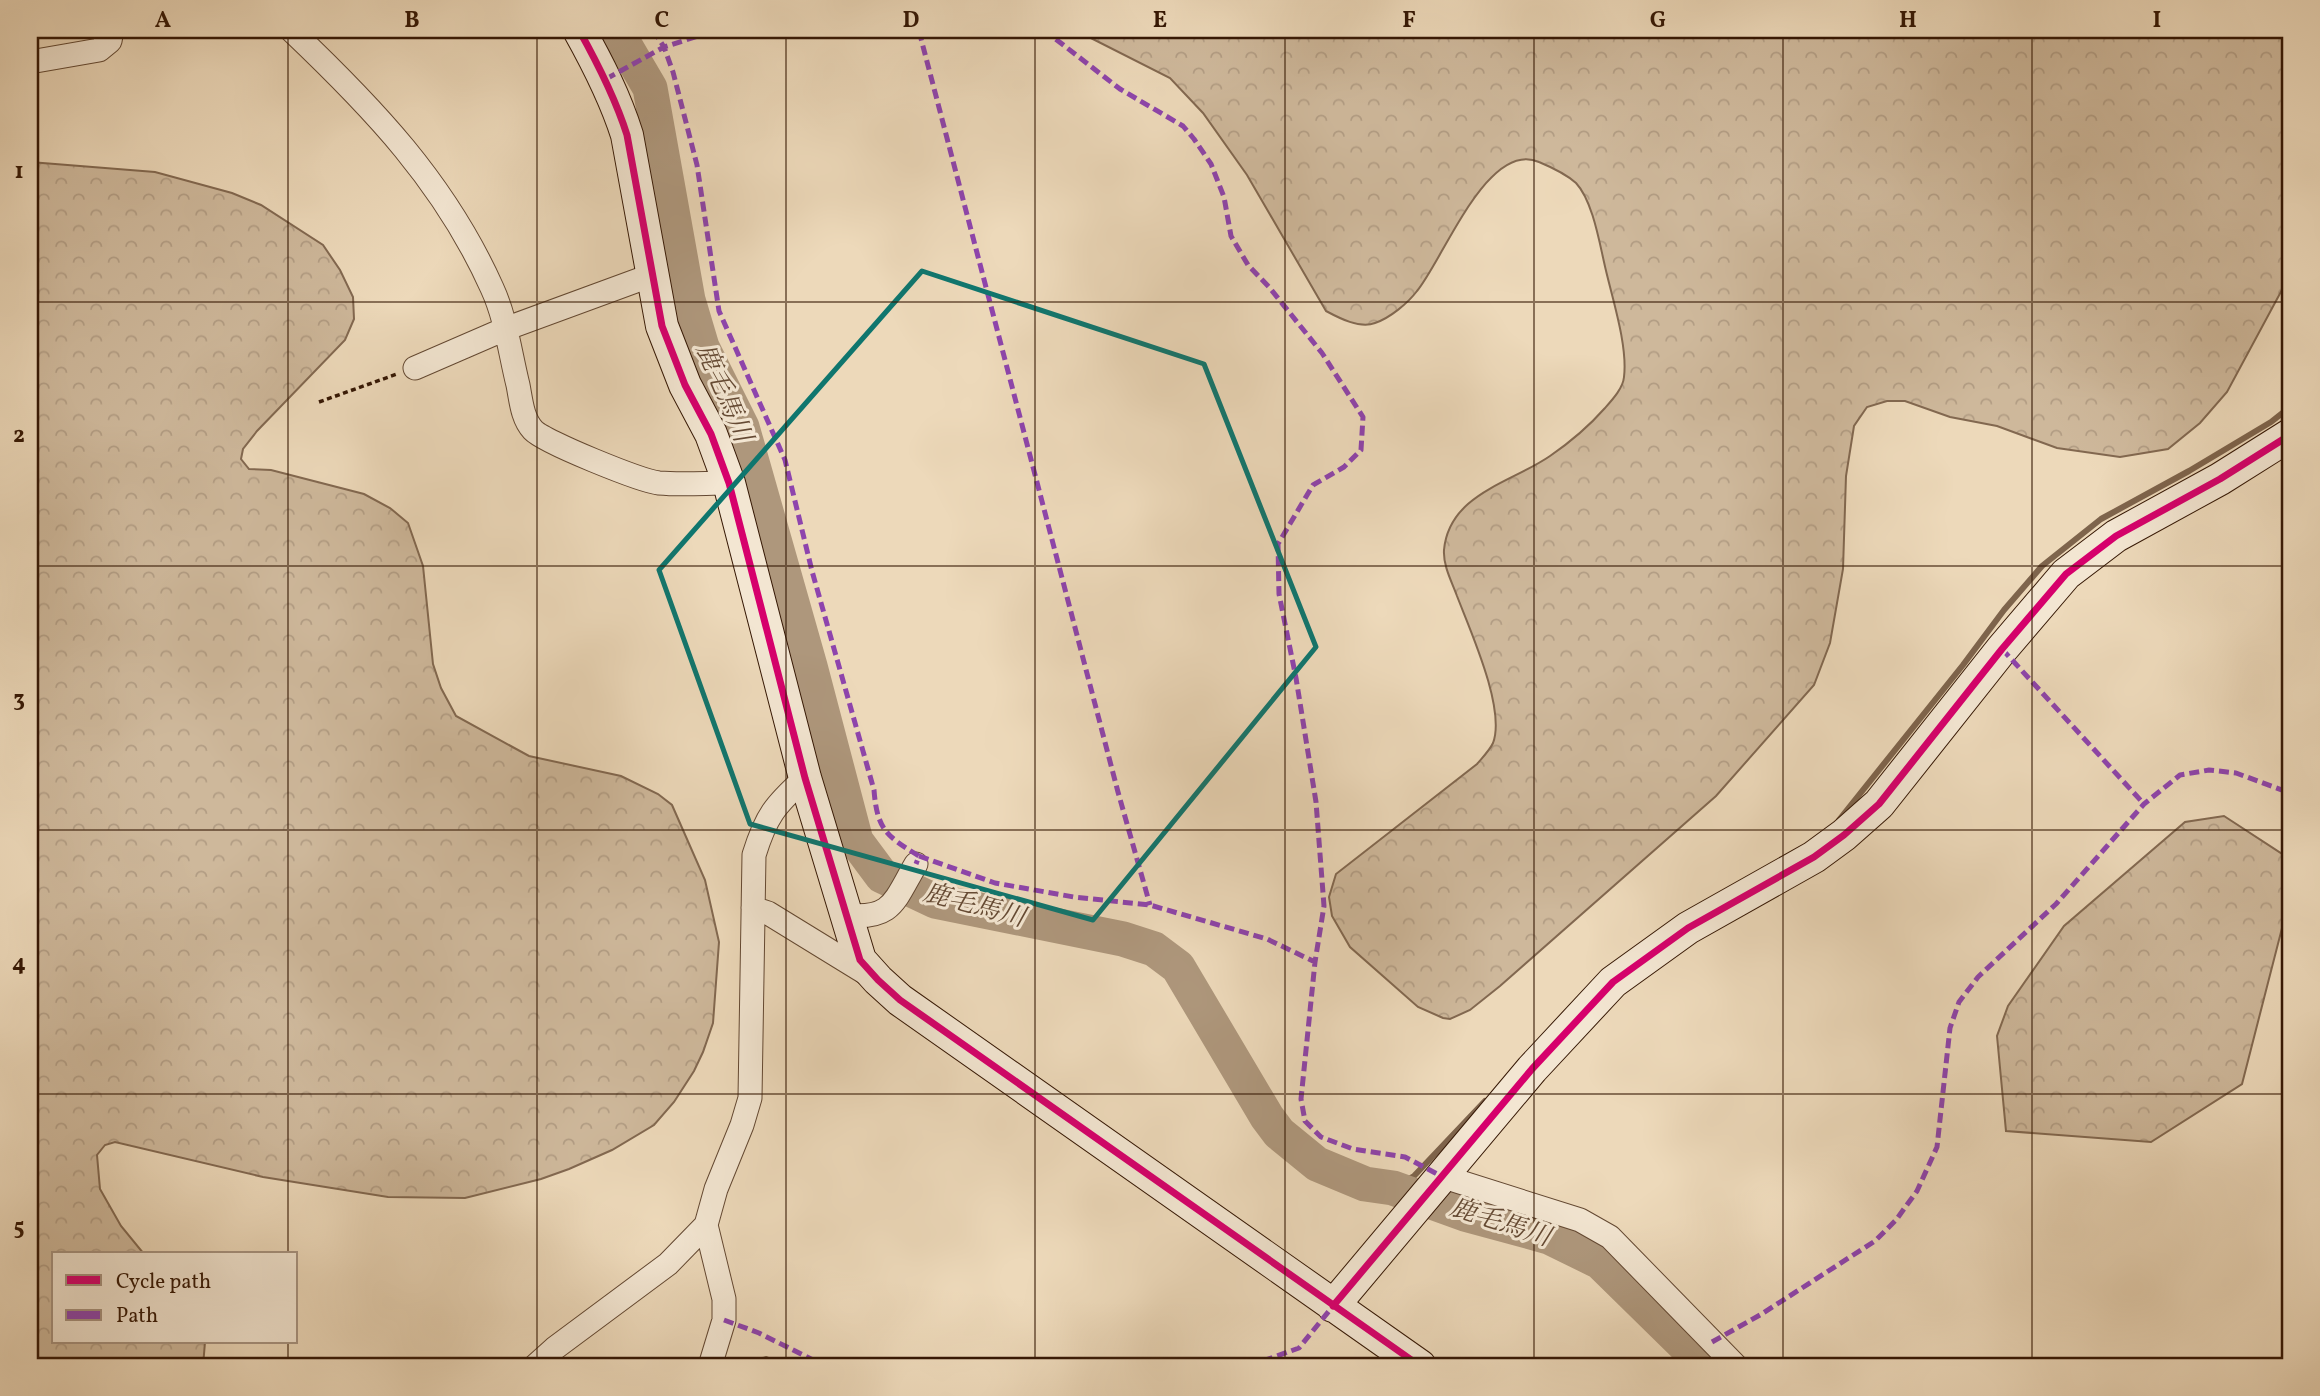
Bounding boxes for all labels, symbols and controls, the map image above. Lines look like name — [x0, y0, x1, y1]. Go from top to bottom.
text: A — [155, 5, 171, 37]
text: B — [404, 5, 420, 37]
text: C — [655, 5, 669, 37]
text: D — [903, 5, 920, 37]
text: E — [1153, 5, 1167, 37]
text: F — [1402, 5, 1416, 37]
text: G — [1650, 5, 1666, 37]
text: H — [1899, 5, 1917, 37]
text: I — [2153, 5, 2161, 37]
text: 1 — [14, 156, 24, 188]
water label: 鹿毛馬川 — [686, 338, 761, 451]
text: 2 — [13, 420, 25, 452]
text: 3 — [13, 684, 25, 716]
water label: 鹿毛馬川 — [919, 875, 1032, 938]
text: 4 — [12, 948, 26, 980]
water label: 鹿毛馬川 — [1445, 1190, 1558, 1257]
text: 5 — [13, 1212, 25, 1244]
legend — [52, 1252, 298, 1344]
text: Cycle path — [116, 1268, 211, 1297]
text: Path — [116, 1302, 158, 1331]

